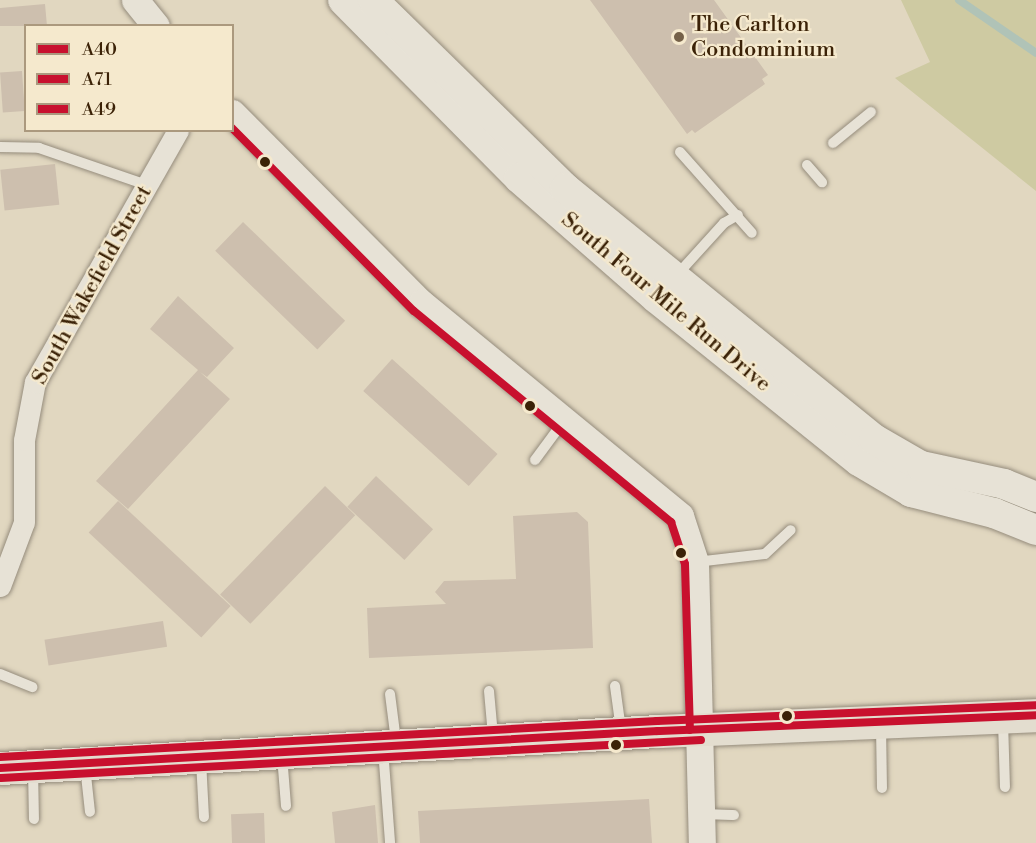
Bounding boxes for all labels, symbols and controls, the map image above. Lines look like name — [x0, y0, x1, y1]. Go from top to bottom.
place label: The Carlton Condominium — [691, 11, 835, 62]
legend — [24, 24, 234, 132]
marker: The Carlton Condominium — [672, 30, 686, 44]
text: A40 — [82, 38, 117, 61]
text: A71 — [82, 68, 112, 91]
text: A49 — [82, 98, 116, 121]
unlabelled marker — [259, 156, 271, 168]
street label: South Wakefield Street — [26, 181, 158, 389]
street label: South Four Mile Run Drive — [556, 207, 776, 397]
unlabelled marker — [524, 400, 536, 412]
unlabelled marker — [675, 547, 687, 559]
unlabelled marker — [781, 710, 793, 722]
unlabelled marker — [610, 739, 622, 751]

